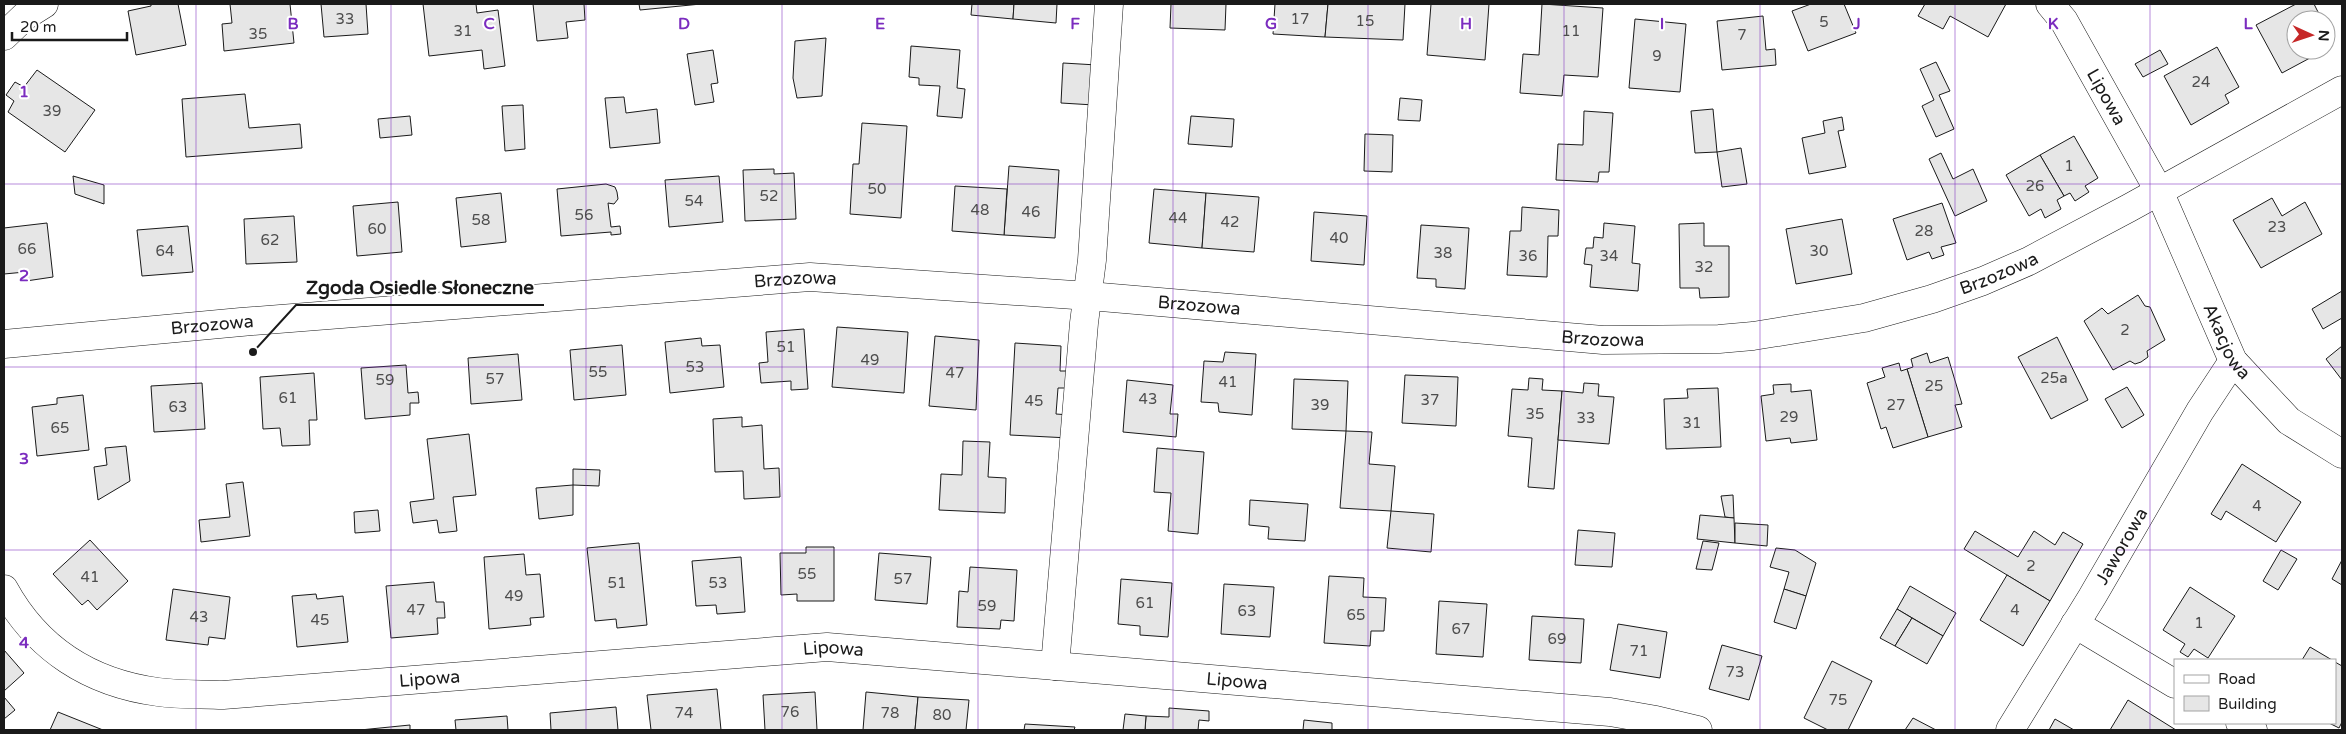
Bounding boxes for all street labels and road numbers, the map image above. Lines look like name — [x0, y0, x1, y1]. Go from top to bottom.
street label: Lipowa — [2082, 65, 2131, 129]
street label: Brzozowa — [1956, 247, 2042, 299]
street label: Brzozowa — [753, 266, 838, 292]
street label: Brzozowa — [1157, 291, 1242, 320]
street label: Akacjowa — [2198, 300, 2255, 384]
street label: Brzozowa — [170, 310, 254, 339]
street label: Brzozowa — [1560, 325, 1644, 351]
street label: Jaworowa — [2091, 504, 2152, 589]
street label: Lipowa — [802, 636, 865, 661]
street label: Lipowa — [398, 665, 461, 692]
street label: Lipowa — [1205, 668, 1268, 695]

